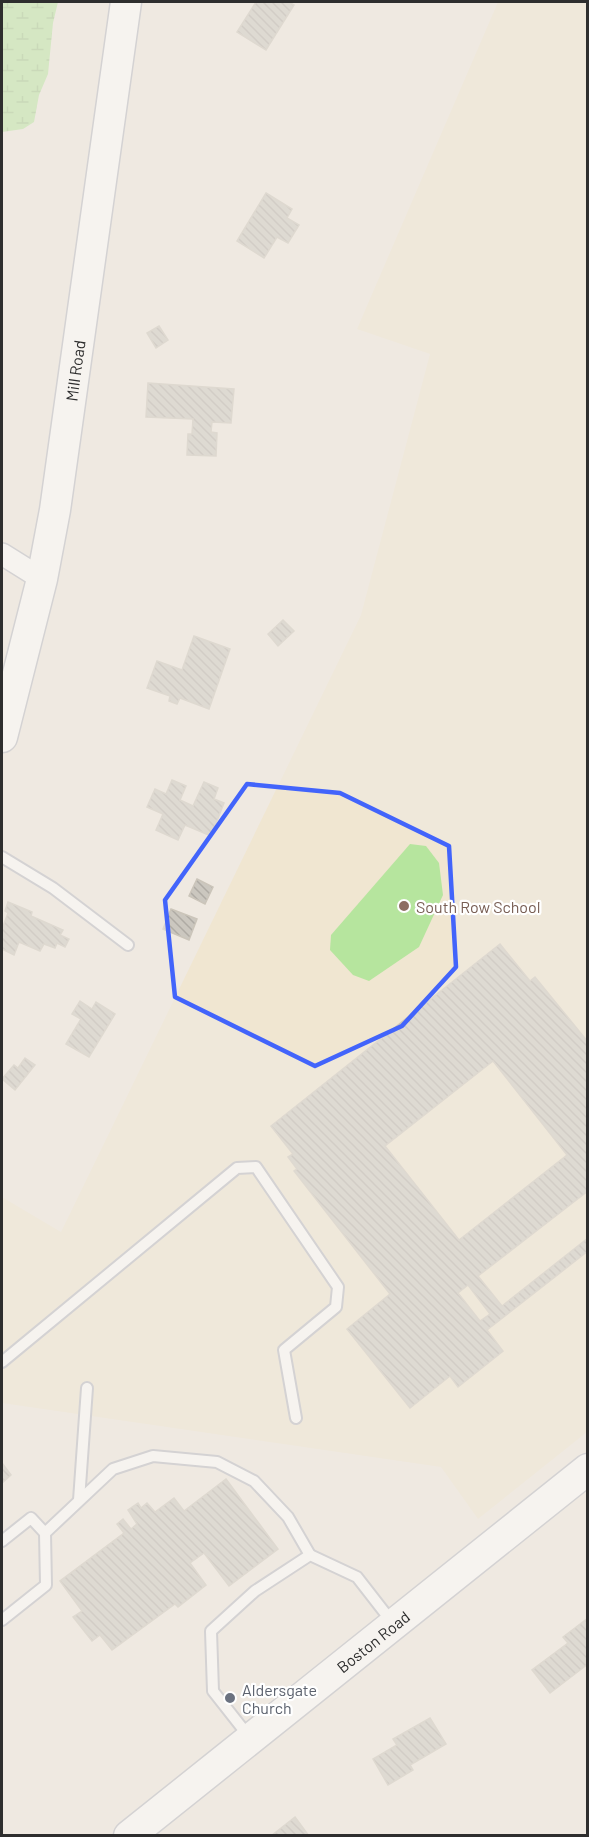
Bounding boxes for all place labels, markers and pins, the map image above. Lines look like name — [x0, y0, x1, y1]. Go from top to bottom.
place label: South Row School — [416, 897, 540, 916]
marker: South Row School — [397, 899, 411, 913]
place label: Aldersgate Church — [242, 1680, 317, 1717]
marker: Aldersgate Church — [223, 1691, 237, 1705]

